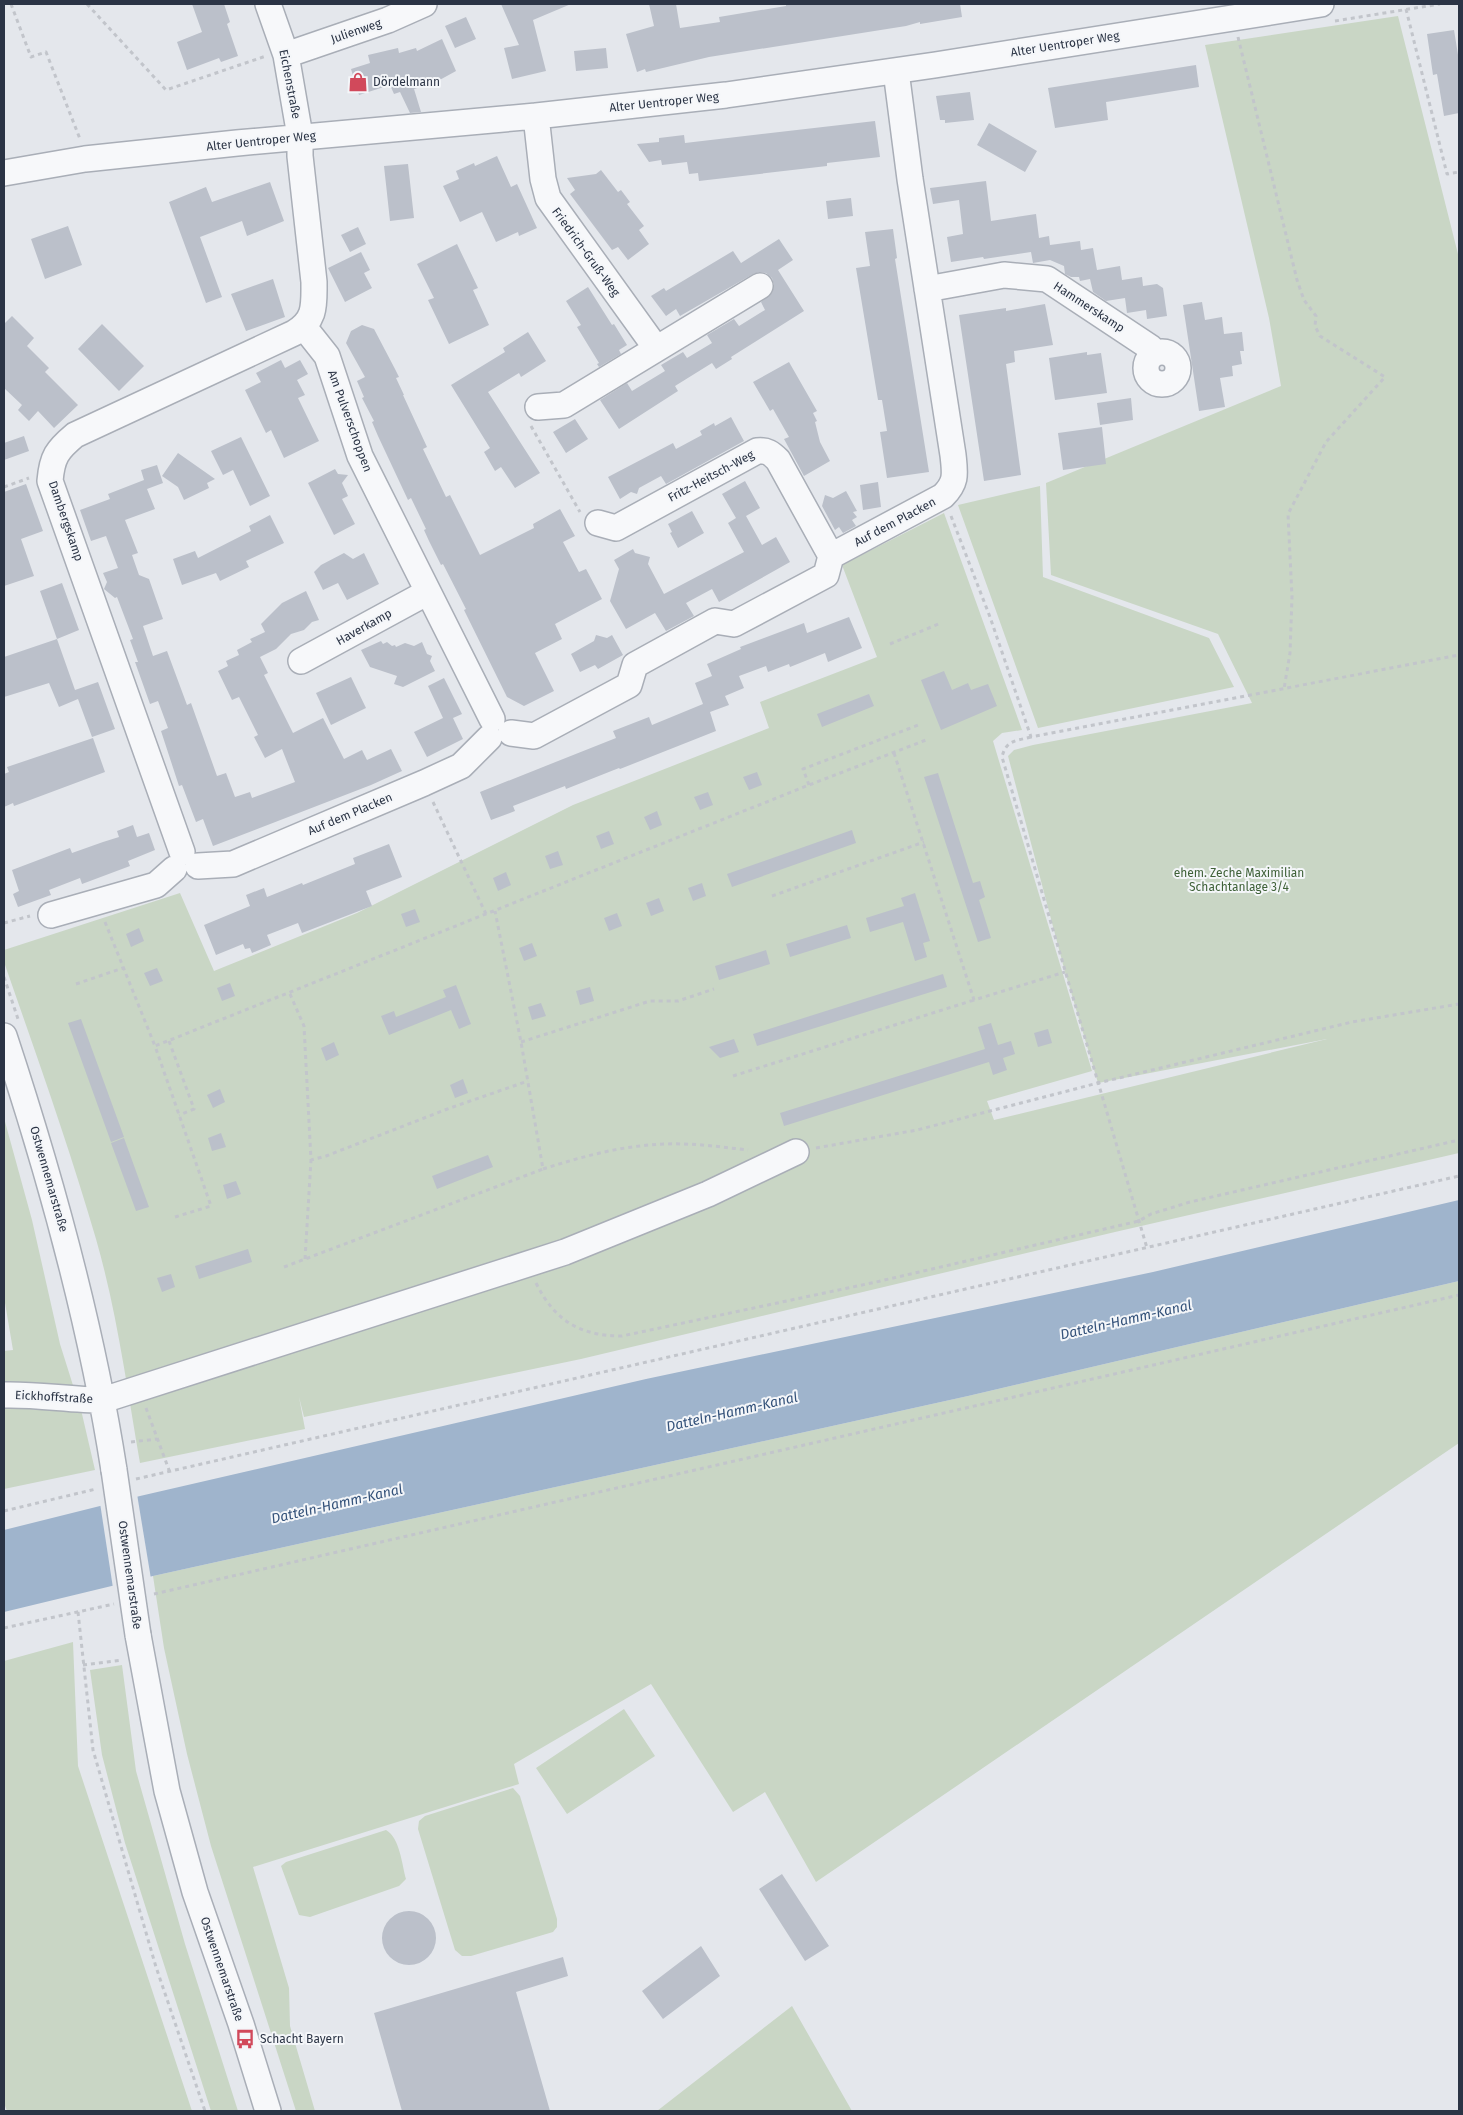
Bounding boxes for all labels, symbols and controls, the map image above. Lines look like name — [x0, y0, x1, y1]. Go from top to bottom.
street label: Julienweg — [329, 16, 384, 46]
street label: Alter Uentroper Weg — [1010, 28, 1121, 60]
street label: Eichenstraße — [276, 48, 304, 120]
shop icon: Dördelmann — [347, 71, 369, 93]
place label: Dördelmann — [373, 75, 440, 89]
street label: Alter Uentroper Weg — [609, 89, 720, 115]
street label: Alter Uentroper Weg — [206, 128, 317, 154]
street label: Friedrich-Gruß-Weg — [549, 205, 623, 300]
street label: Hammerskamp — [1051, 279, 1127, 335]
street label: Am Pulverschoppen — [325, 368, 375, 474]
street label: Fritz-Heitsch-Weg — [665, 447, 757, 505]
street label: Dambergskamp — [46, 479, 86, 563]
street label: Auf dem Placken — [852, 495, 938, 549]
street label: Haverkamp — [334, 606, 394, 648]
street label: Auf dem Placken — [306, 790, 394, 838]
park label: ehem. Zeche Maximilian Schachtanlage 3/4 — [1174, 866, 1304, 894]
street label: Ostwennemarstraße — [27, 1124, 71, 1234]
water label: Datteln-Hamm-Kanal — [1059, 1297, 1193, 1343]
street label: Eickhoffstraße — [15, 1388, 93, 1406]
water label: Datteln-Hamm-Kanal — [665, 1389, 799, 1435]
water label: Datteln-Hamm-Kanal — [270, 1481, 404, 1527]
street label: Ostwennemarstraße — [115, 1520, 145, 1630]
street label: Ostwennemarstraße — [198, 1915, 246, 2023]
bus stop icon: Schacht Bayern — [234, 2028, 256, 2050]
place label: Schacht Bayern — [260, 2032, 344, 2046]

